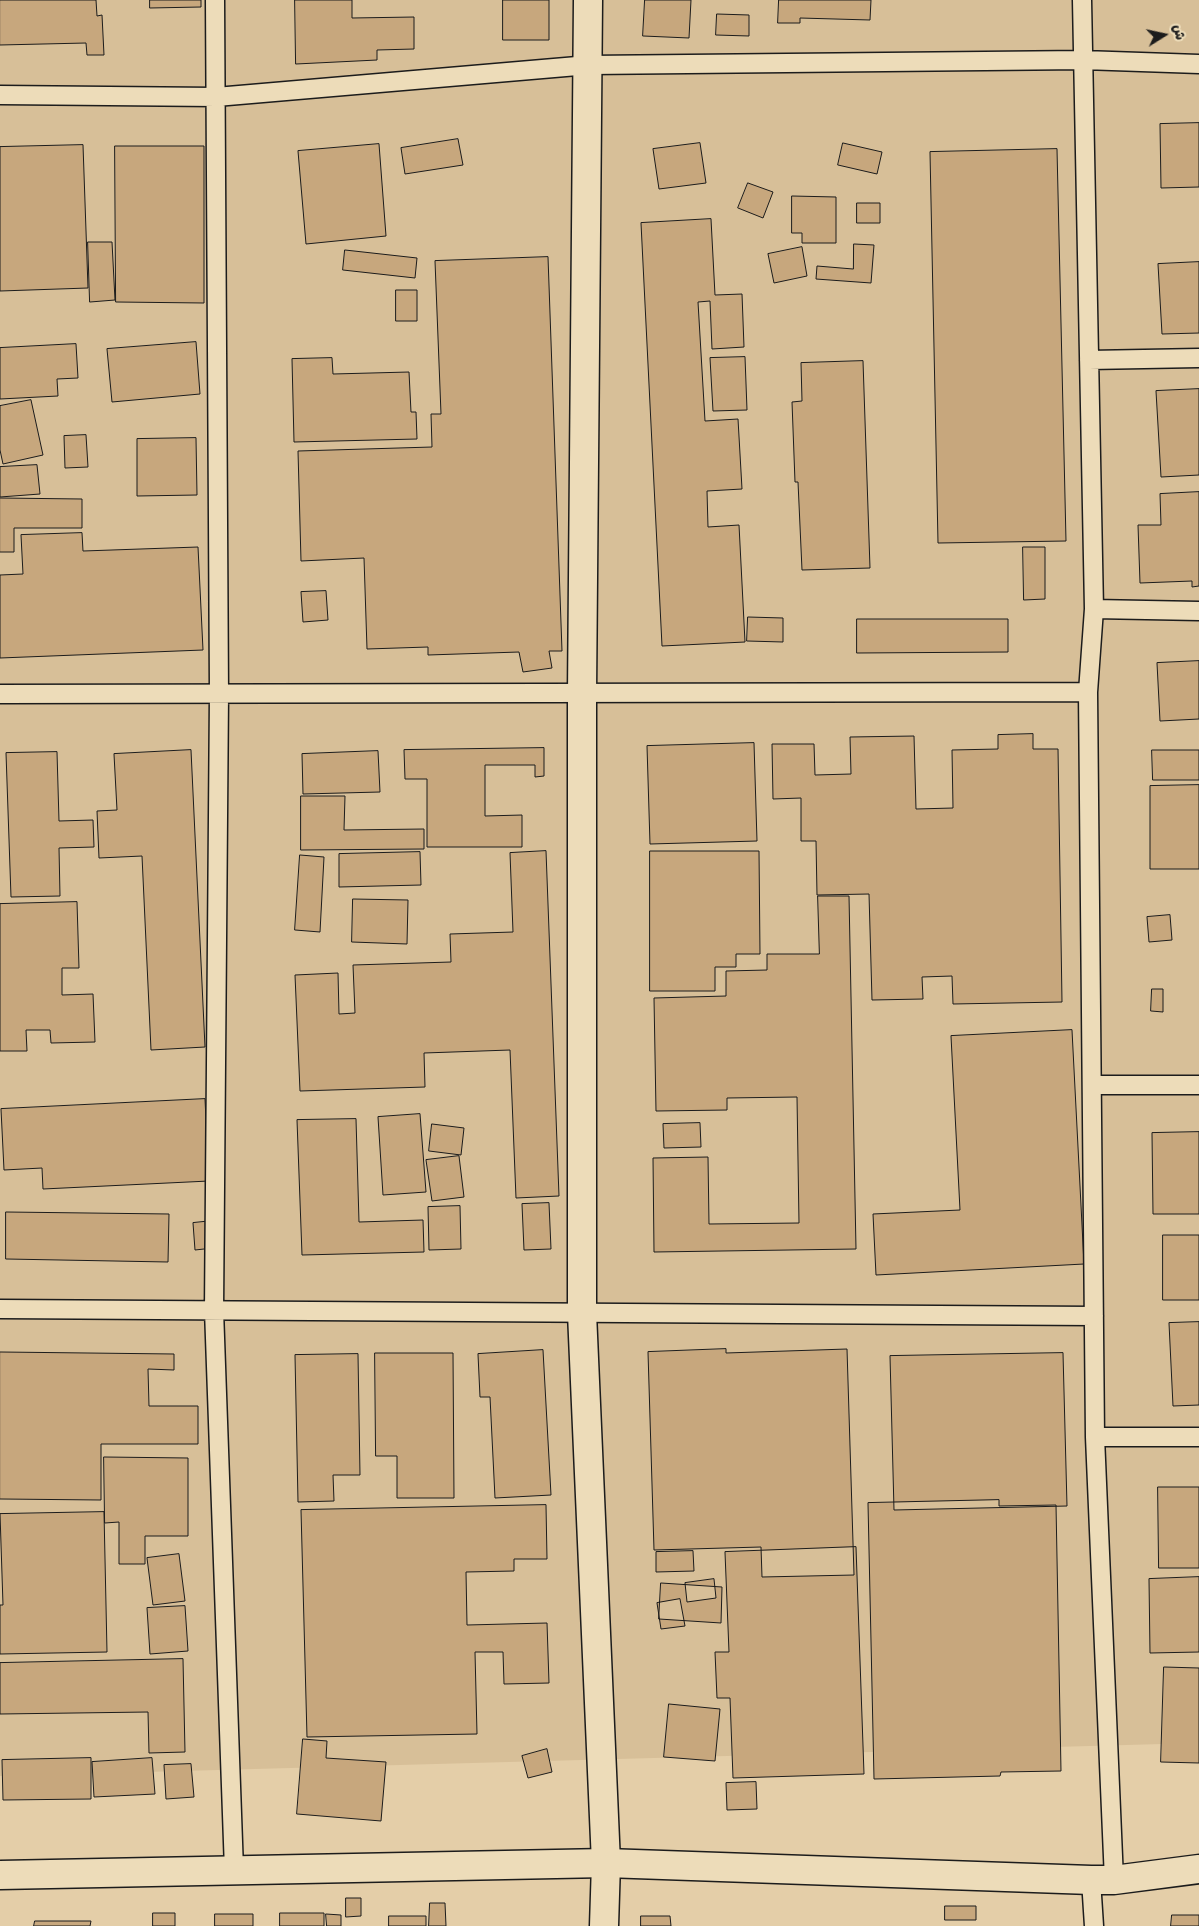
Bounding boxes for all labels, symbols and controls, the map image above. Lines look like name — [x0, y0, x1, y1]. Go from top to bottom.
north arrow — [1139, 10, 1189, 60]
text: ش — [1167, 23, 1191, 42]

